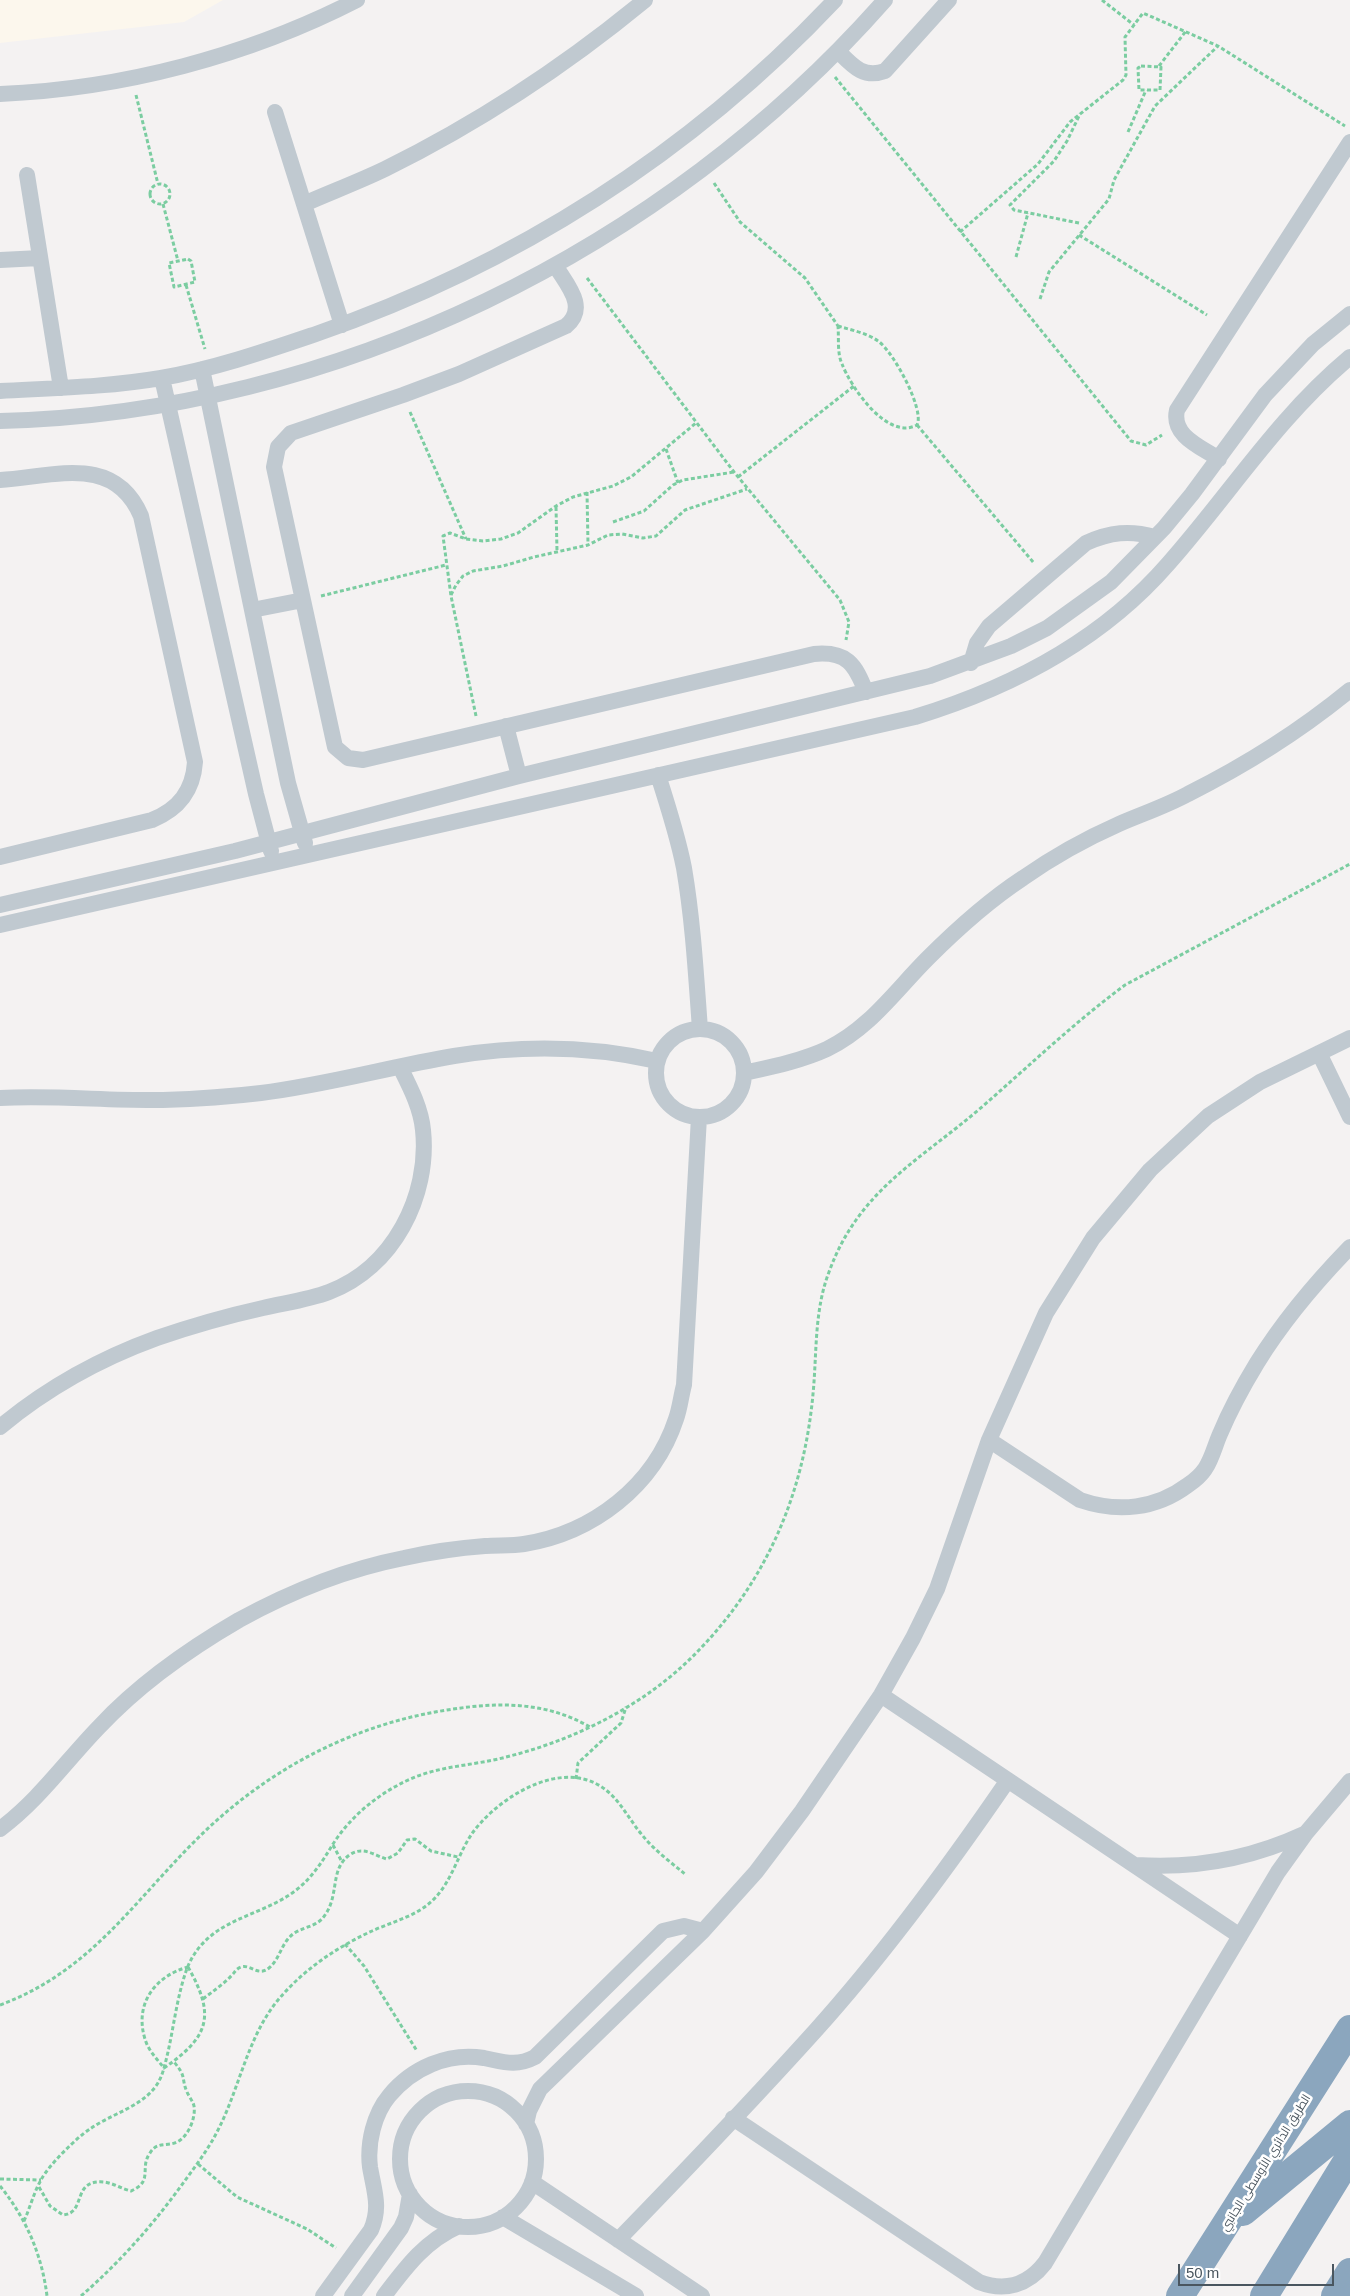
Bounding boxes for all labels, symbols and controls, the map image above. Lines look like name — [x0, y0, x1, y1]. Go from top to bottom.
street label: الطريق الدائري الأوسطى الجانبي — [1218, 2092, 1314, 2234]
scale bar — [1180, 2254, 1336, 2286]
text: 50 m — [1186, 2264, 1219, 2281]

